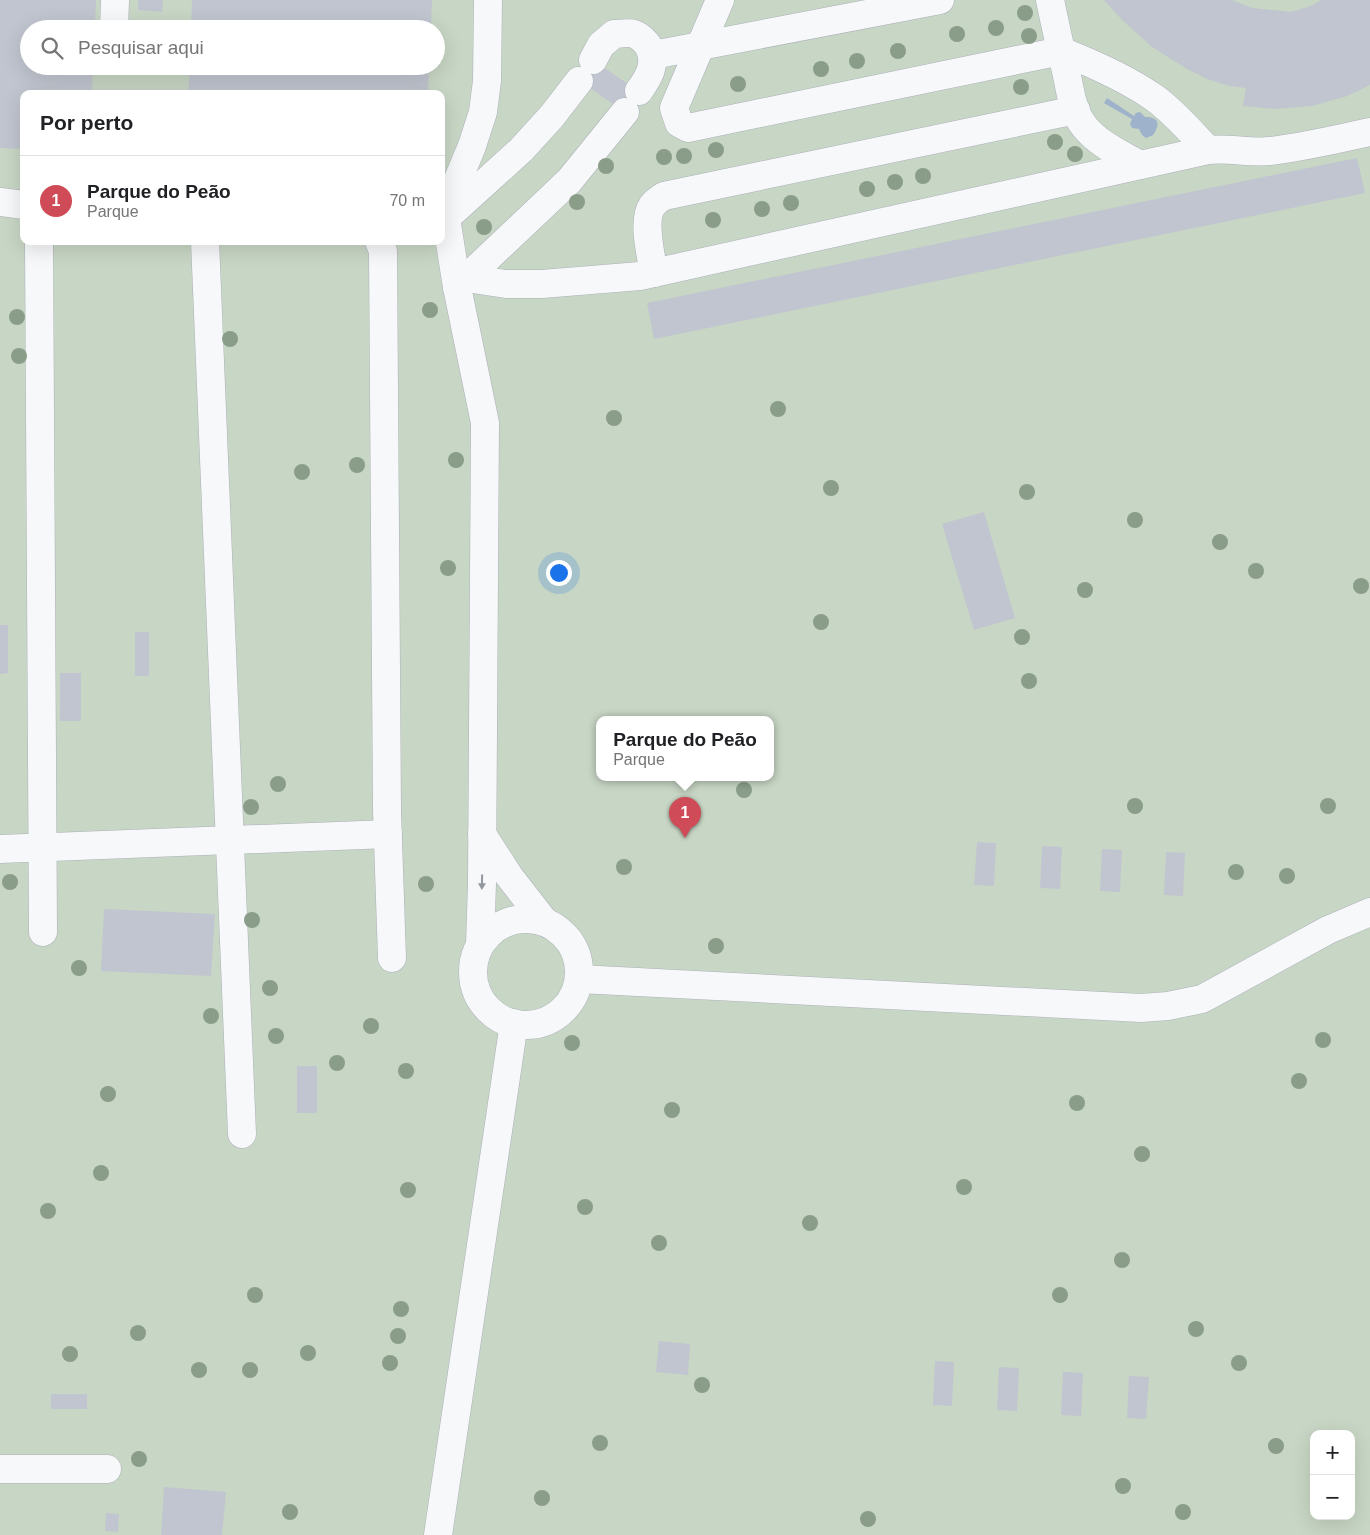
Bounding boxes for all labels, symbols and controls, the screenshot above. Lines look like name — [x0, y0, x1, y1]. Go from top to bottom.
search box — [20, 20, 445, 75]
icon: search — [38, 34, 66, 62]
text: Pesquisar aqui — [78, 37, 204, 58]
text: Por perto — [40, 111, 133, 134]
text: Parque do Peão — [87, 181, 231, 202]
text: 1 — [52, 192, 60, 209]
text: 70 m — [389, 192, 425, 209]
text: Parque — [87, 203, 139, 220]
your location — [546, 560, 572, 586]
popup — [596, 716, 774, 781]
text: Parque do Peão — [613, 729, 757, 750]
text: Parque — [613, 751, 665, 768]
pin: 1 — [669, 797, 701, 838]
one-way arrow — [478, 875, 486, 891]
map controls — [1310, 1430, 1355, 1520]
button: + — [1310, 1430, 1355, 1475]
button: − — [1310, 1475, 1355, 1520]

